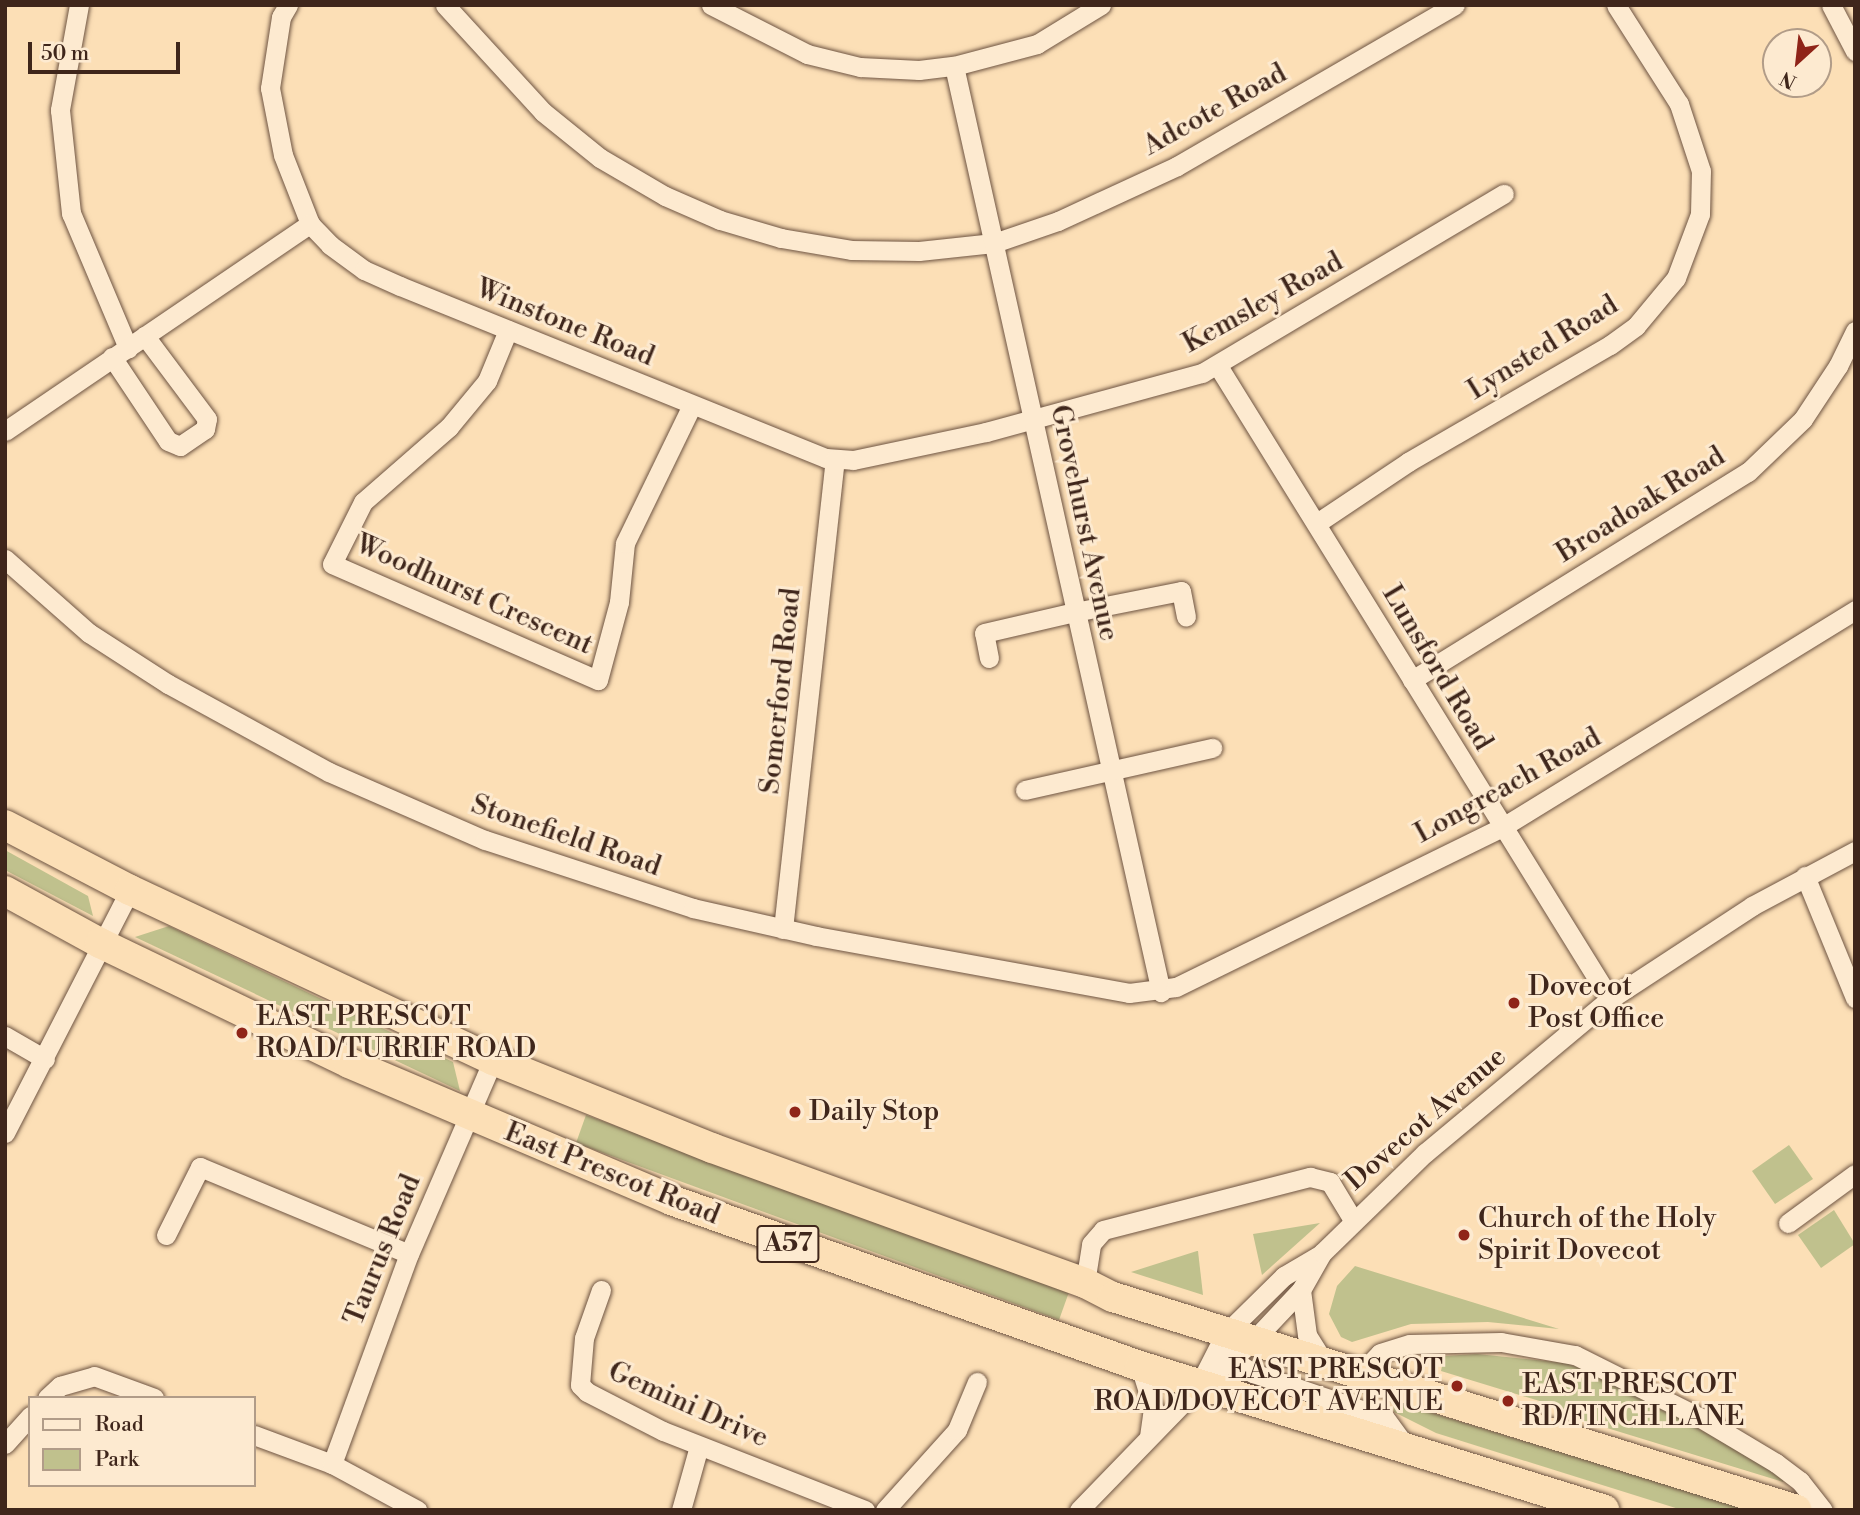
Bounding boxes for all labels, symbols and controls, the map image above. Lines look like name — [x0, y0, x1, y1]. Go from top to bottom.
scale bar — [32, 28, 184, 72]
north arrow — [1762, 28, 1832, 98]
text: 50 m — [41, 41, 89, 67]
street label: Adcote Road — [1137, 57, 1293, 163]
text: N — [1776, 66, 1801, 94]
street label: Kemsley Road — [1177, 245, 1349, 361]
street label: Winstone Road — [471, 272, 659, 374]
street label: Lynsted Road — [1462, 288, 1624, 408]
street label: Grovehurst Avenue — [1043, 402, 1125, 644]
street label: Broadoak Road — [1550, 440, 1732, 570]
street label: Woodhurst Crescent — [350, 528, 598, 662]
street label: Lunsford Road — [1374, 579, 1500, 757]
street label: Somerford Road — [753, 586, 809, 796]
street label: Longreach Road — [1409, 721, 1607, 851]
street label: Stonefield Road — [467, 788, 665, 884]
place label: Dovecot Post Office — [1528, 970, 1664, 1036]
marker: Dovecot Post Office — [1506, 995, 1522, 1011]
place label: EAST PRESCOT ROAD/TURRIF ROAD — [256, 1000, 536, 1066]
marker: EAST PRESCOT ROAD/TURRIF ROAD — [234, 1025, 250, 1041]
street label: Dovecot Avenue — [1339, 1040, 1513, 1198]
place label: Daily Stop — [809, 1095, 940, 1129]
marker: Daily Stop — [787, 1104, 803, 1120]
street label: East Prescot Road — [499, 1115, 725, 1233]
street label: Taurus Road — [337, 1170, 429, 1330]
place label: Church of the Holy Spirit Dovecot — [1478, 1202, 1716, 1268]
road number: A57 — [755, 1222, 821, 1266]
marker: Church of the Holy Spirit Dovecot — [1456, 1227, 1472, 1243]
place label: EAST PRESCOT ROAD/DOVECOT AVENUE — [1094, 1353, 1443, 1419]
street label: Gemini Drive — [603, 1355, 773, 1455]
place label: EAST PRESCOT RD/FINCH LANE — [1522, 1368, 1745, 1434]
marker: EAST PRESCOT ROAD/DOVECOT AVENUE — [1449, 1378, 1465, 1394]
marker: EAST PRESCOT RD/FINCH LANE — [1500, 1393, 1516, 1409]
legend — [28, 1396, 256, 1487]
text: Road — [95, 1412, 144, 1438]
text: Park — [95, 1447, 139, 1473]

